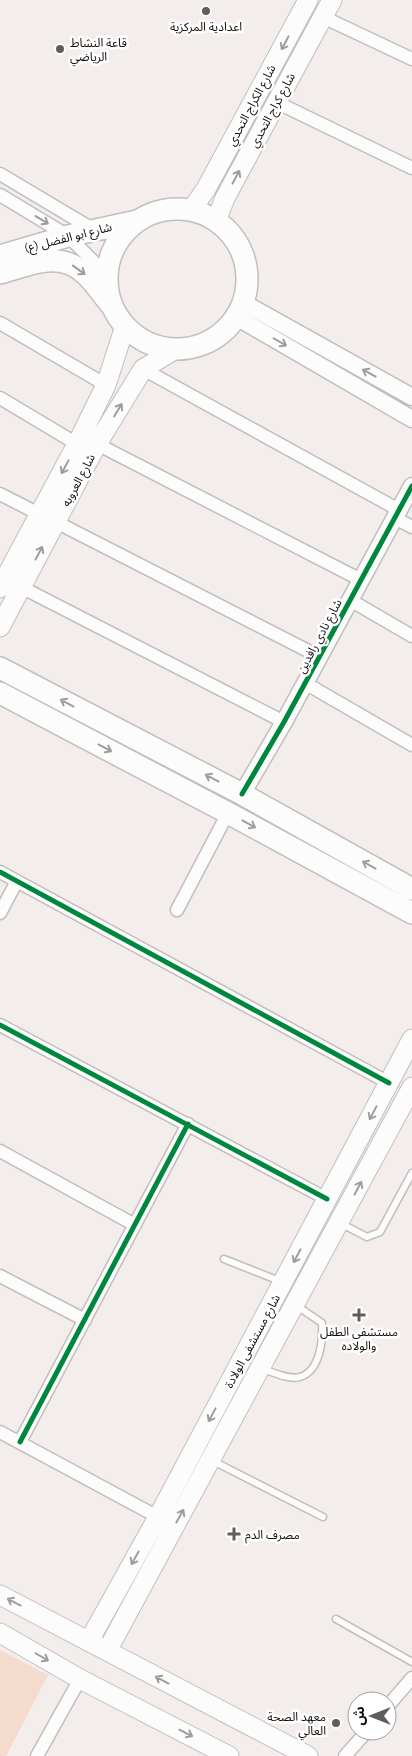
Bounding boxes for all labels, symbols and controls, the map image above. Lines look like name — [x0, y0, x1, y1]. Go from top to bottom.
marker: اعدادية المركزية — [200, 5, 212, 17]
place label: اعدادية المركزية — [170, 19, 242, 34]
place label: قاعة النشاط الرياضي — [70, 35, 127, 66]
one-way arrow — [280, 35, 289, 50]
marker: قاعة النشاط الرياضي — [54, 43, 66, 55]
street label: شارع الكراج التحدي — [223, 62, 281, 149]
street label: شارع كراج التحدي — [246, 70, 300, 151]
one-way arrow — [231, 169, 241, 184]
one-way arrow — [34, 215, 49, 225]
street label: شارع ابو الفضل (ع) — [23, 219, 114, 257]
one-way arrow — [72, 265, 86, 275]
one-way arrow — [272, 338, 287, 348]
one-way arrow — [363, 368, 377, 378]
one-way arrow — [113, 404, 123, 418]
street label: شارع العروبه — [58, 451, 100, 510]
one-way arrow — [60, 459, 69, 474]
one-way arrow — [35, 546, 45, 560]
street label: شارع نادي رافدين — [293, 596, 347, 677]
one-way arrow — [60, 698, 75, 708]
one-way arrow — [97, 744, 112, 753]
one-way arrow — [204, 773, 219, 783]
one-way arrow — [241, 820, 256, 829]
one-way arrow — [362, 860, 377, 870]
one-way arrow — [368, 1105, 377, 1120]
one-way arrow — [353, 1181, 363, 1196]
one-way arrow — [291, 1249, 301, 1263]
street label: شارع مستشفى الولادة — [221, 1291, 285, 1391]
marker: مستشفى الطفل والولاده — [352, 1308, 366, 1322]
place label: مستشفى الطفل والولاده — [320, 1324, 398, 1353]
one-way arrow — [207, 1408, 217, 1423]
one-way arrow — [175, 1508, 185, 1523]
marker: مصرف الدم — [227, 1527, 241, 1541]
place label: مصرف الدم — [245, 1527, 300, 1544]
one-way arrow — [130, 1551, 140, 1566]
one-way arrow — [7, 1597, 22, 1607]
one-way arrow — [35, 1653, 49, 1663]
one-way arrow — [155, 1675, 170, 1684]
north arrow — [347, 1691, 397, 1741]
text: ش — [350, 1706, 368, 1726]
place label: معهد الصحة العالي — [267, 1709, 326, 1740]
marker: معهد الصحة العالي — [330, 1717, 342, 1729]
one-way arrow — [178, 1729, 193, 1738]

